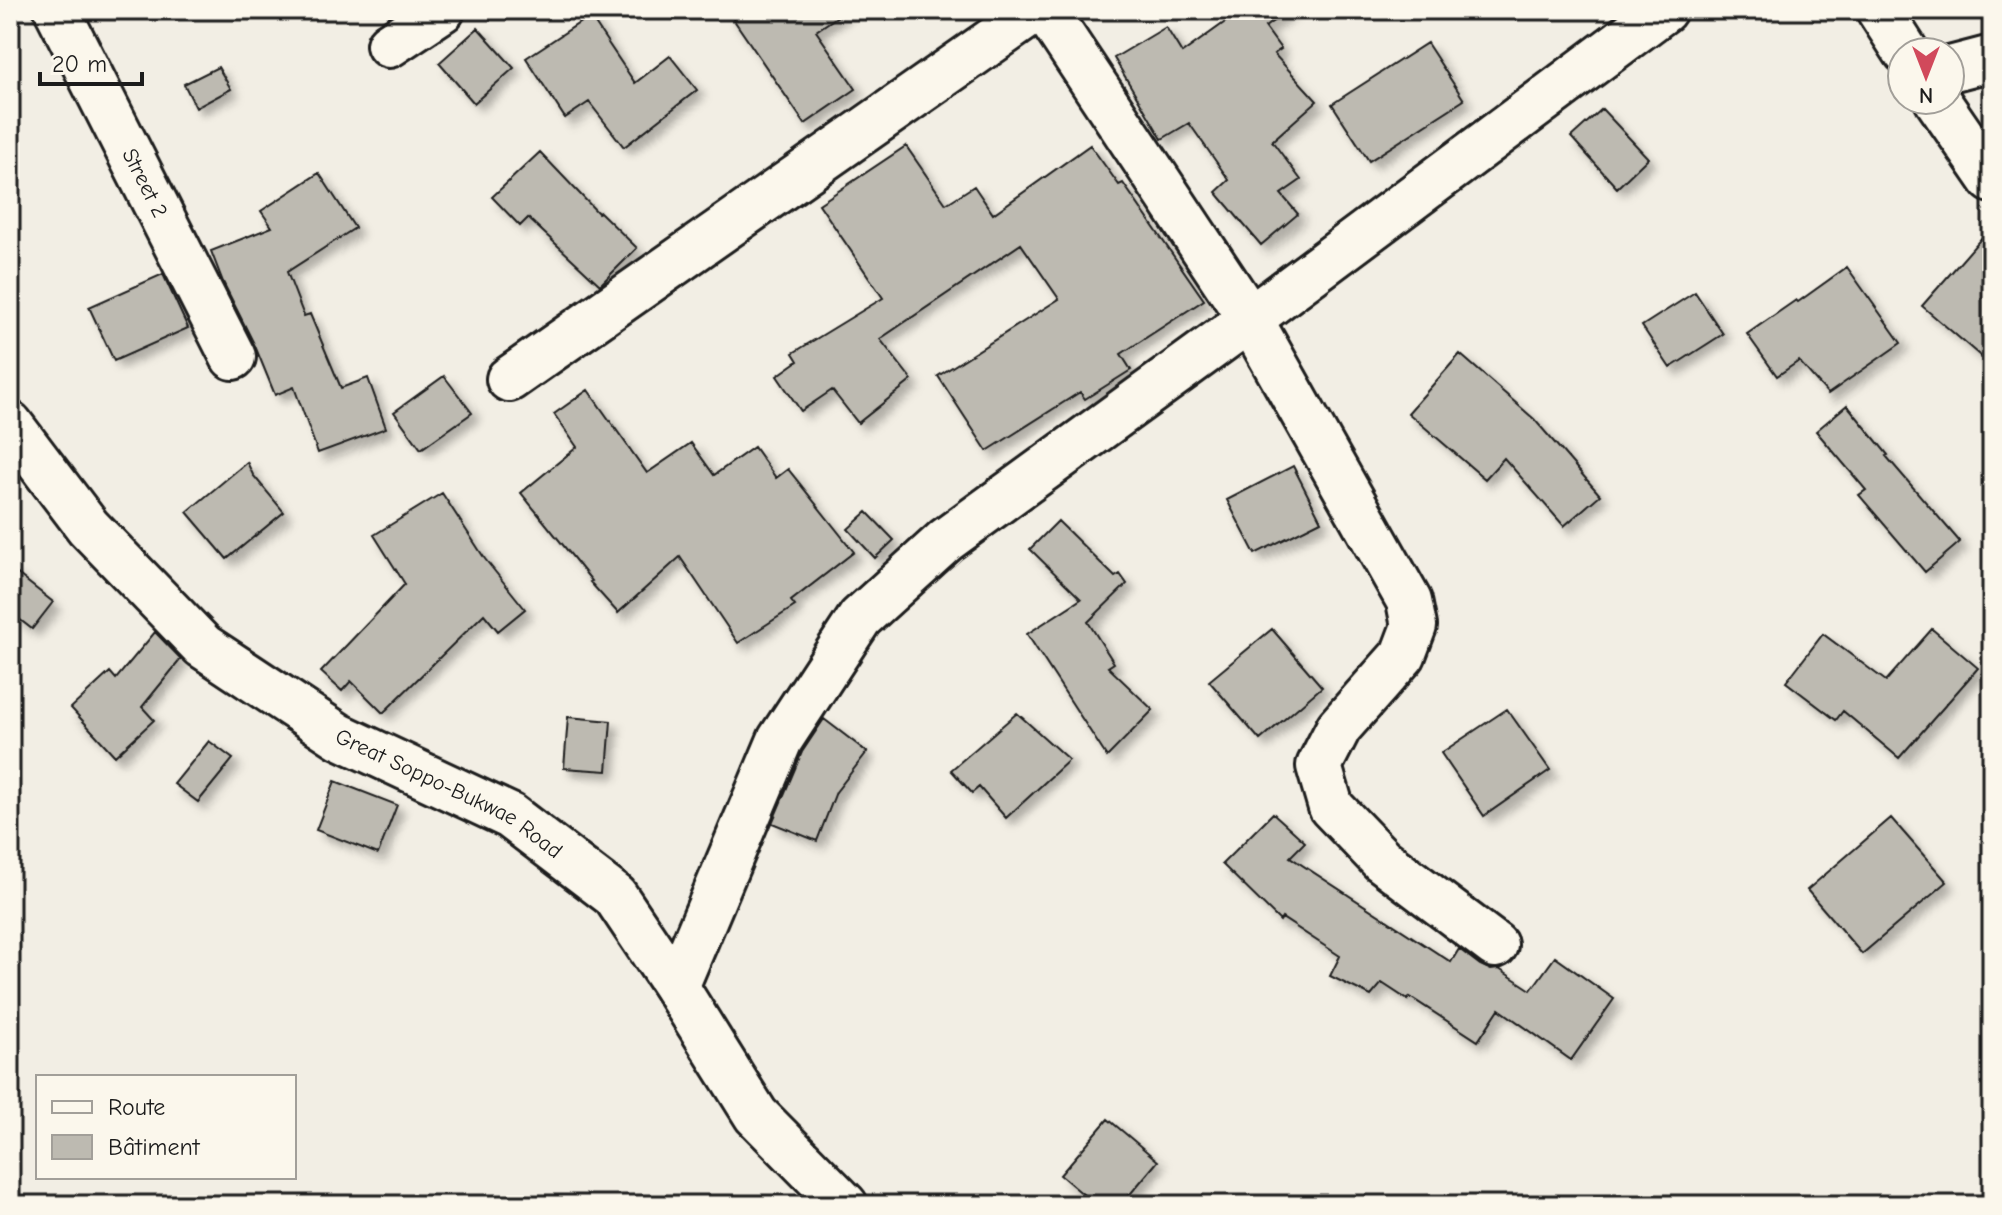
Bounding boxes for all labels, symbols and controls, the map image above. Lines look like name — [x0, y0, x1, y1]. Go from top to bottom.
scale bar — [40, 36, 142, 86]
north arrow — [1886, 36, 1966, 116]
text: 20 m — [52, 50, 107, 78]
text: N — [1919, 82, 1933, 108]
street label: Street 2 — [116, 144, 173, 222]
street label: Great Soppo-Bukwae Road — [331, 723, 567, 864]
legend — [36, 1075, 296, 1179]
text: Route — [108, 1093, 165, 1121]
text: Bâtiment — [108, 1133, 201, 1161]

